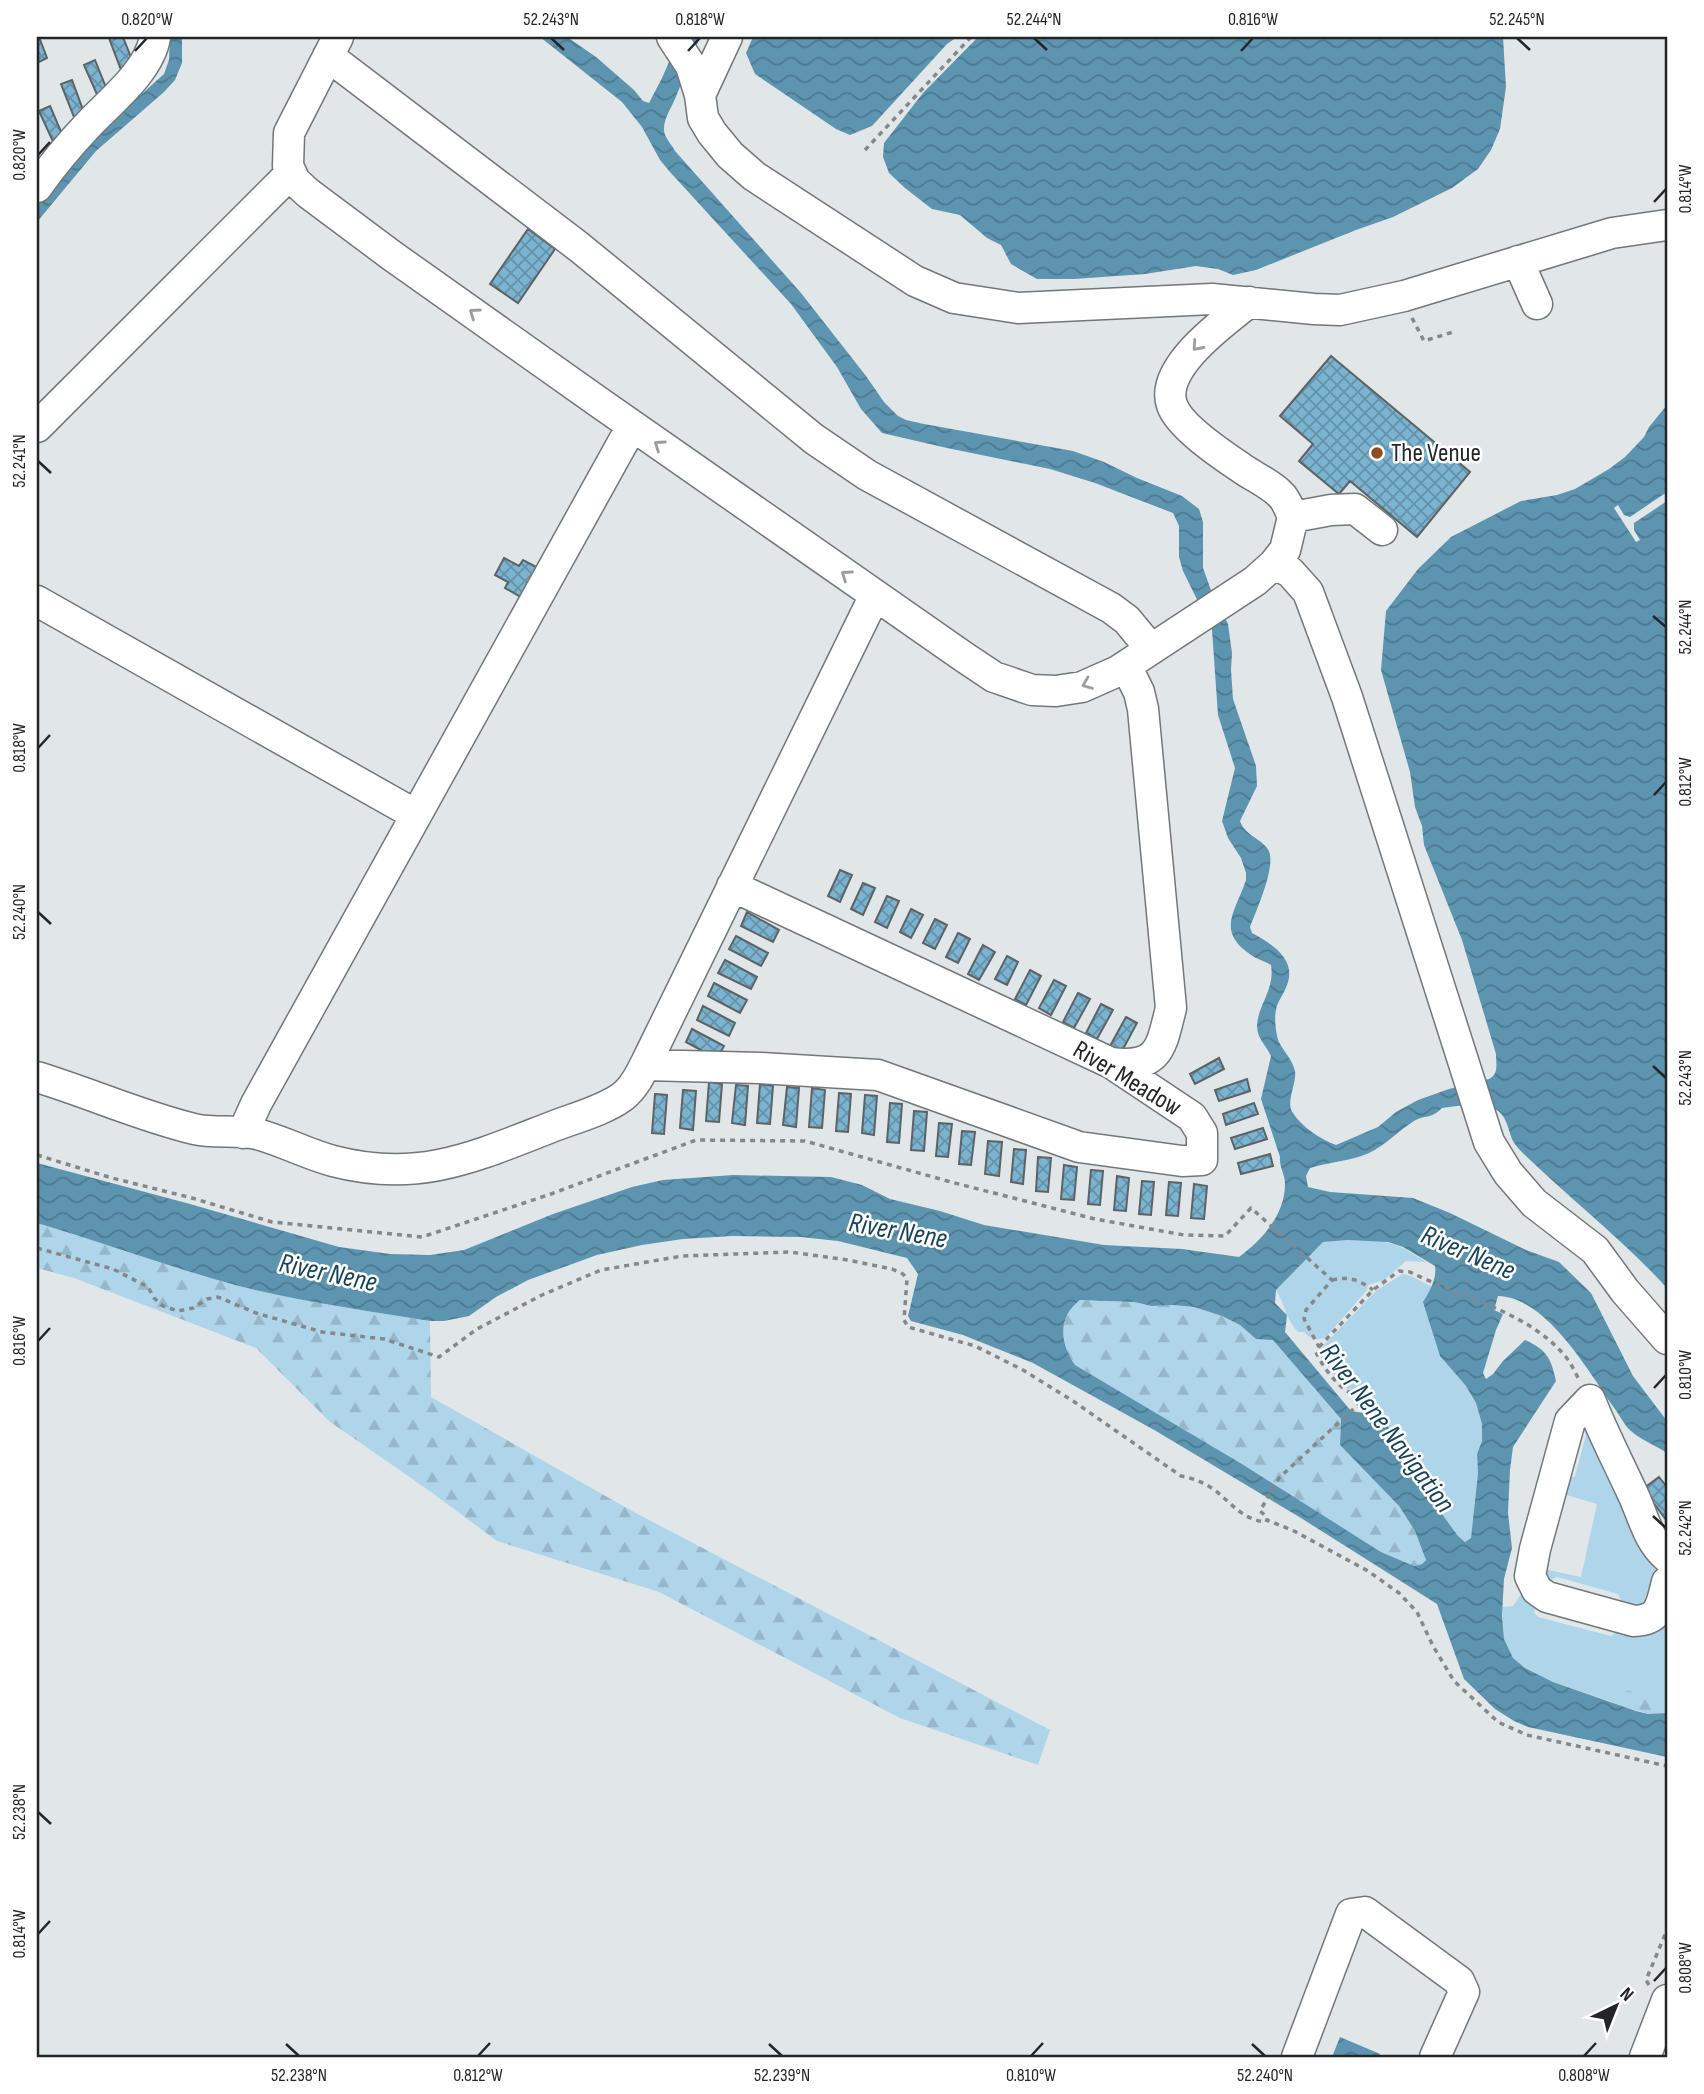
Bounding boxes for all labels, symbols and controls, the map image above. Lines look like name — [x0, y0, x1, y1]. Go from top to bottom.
text: 0.820°W — [121, 9, 173, 30]
text: 52.243°N — [523, 9, 579, 30]
text: 0.818°W — [675, 9, 725, 30]
text: 52.244°N — [1007, 9, 1061, 30]
text: 0.816°W — [1228, 9, 1278, 30]
text: 52.245°N — [1489, 9, 1545, 30]
text: 0.820°W — [9, 129, 30, 181]
text: 0.814°W — [1675, 164, 1696, 213]
one-way arrow — [469, 309, 482, 322]
one-way arrow — [1193, 338, 1205, 351]
text: 52.241°N — [9, 434, 30, 488]
place label: The Venue — [1391, 438, 1481, 469]
one-way arrow — [654, 441, 667, 453]
marker: The Venue — [1369, 445, 1385, 461]
one-way arrow — [841, 571, 854, 583]
text: 52.244°N — [1675, 600, 1696, 654]
one-way arrow — [1082, 675, 1094, 689]
text: 0.818°W — [9, 723, 30, 773]
text: 0.812°W — [1675, 757, 1696, 807]
text: 52.240°N — [9, 884, 30, 940]
street label: River Meadow — [1067, 1035, 1187, 1124]
text: 52.243°N — [1675, 1050, 1696, 1106]
water label: River Nene — [846, 1206, 950, 1256]
water label: River Nene — [1416, 1219, 1520, 1288]
water label: River Nene — [276, 1247, 380, 1299]
text: 0.816°W — [9, 1316, 30, 1366]
water label: River Nene Navigation — [1313, 1337, 1462, 1519]
text: 0.810°W — [1675, 1350, 1696, 1400]
text: 52.242°N — [1675, 1500, 1696, 1556]
text: 52.238°N — [9, 1784, 30, 1840]
text: 0.814°W — [9, 1909, 30, 1958]
text: 0.808°W — [1675, 1942, 1696, 1994]
north arrow — [1582, 1972, 1652, 2042]
text: N — [1615, 1983, 1638, 2007]
text: 52.238°N — [271, 2065, 327, 2086]
text: 0.812°W — [453, 2065, 503, 2086]
text: 52.239°N — [754, 2065, 810, 2086]
text: 0.810°W — [1006, 2065, 1056, 2086]
text: 52.240°N — [1237, 2065, 1293, 2086]
text: 0.808°W — [1558, 2065, 1610, 2086]

